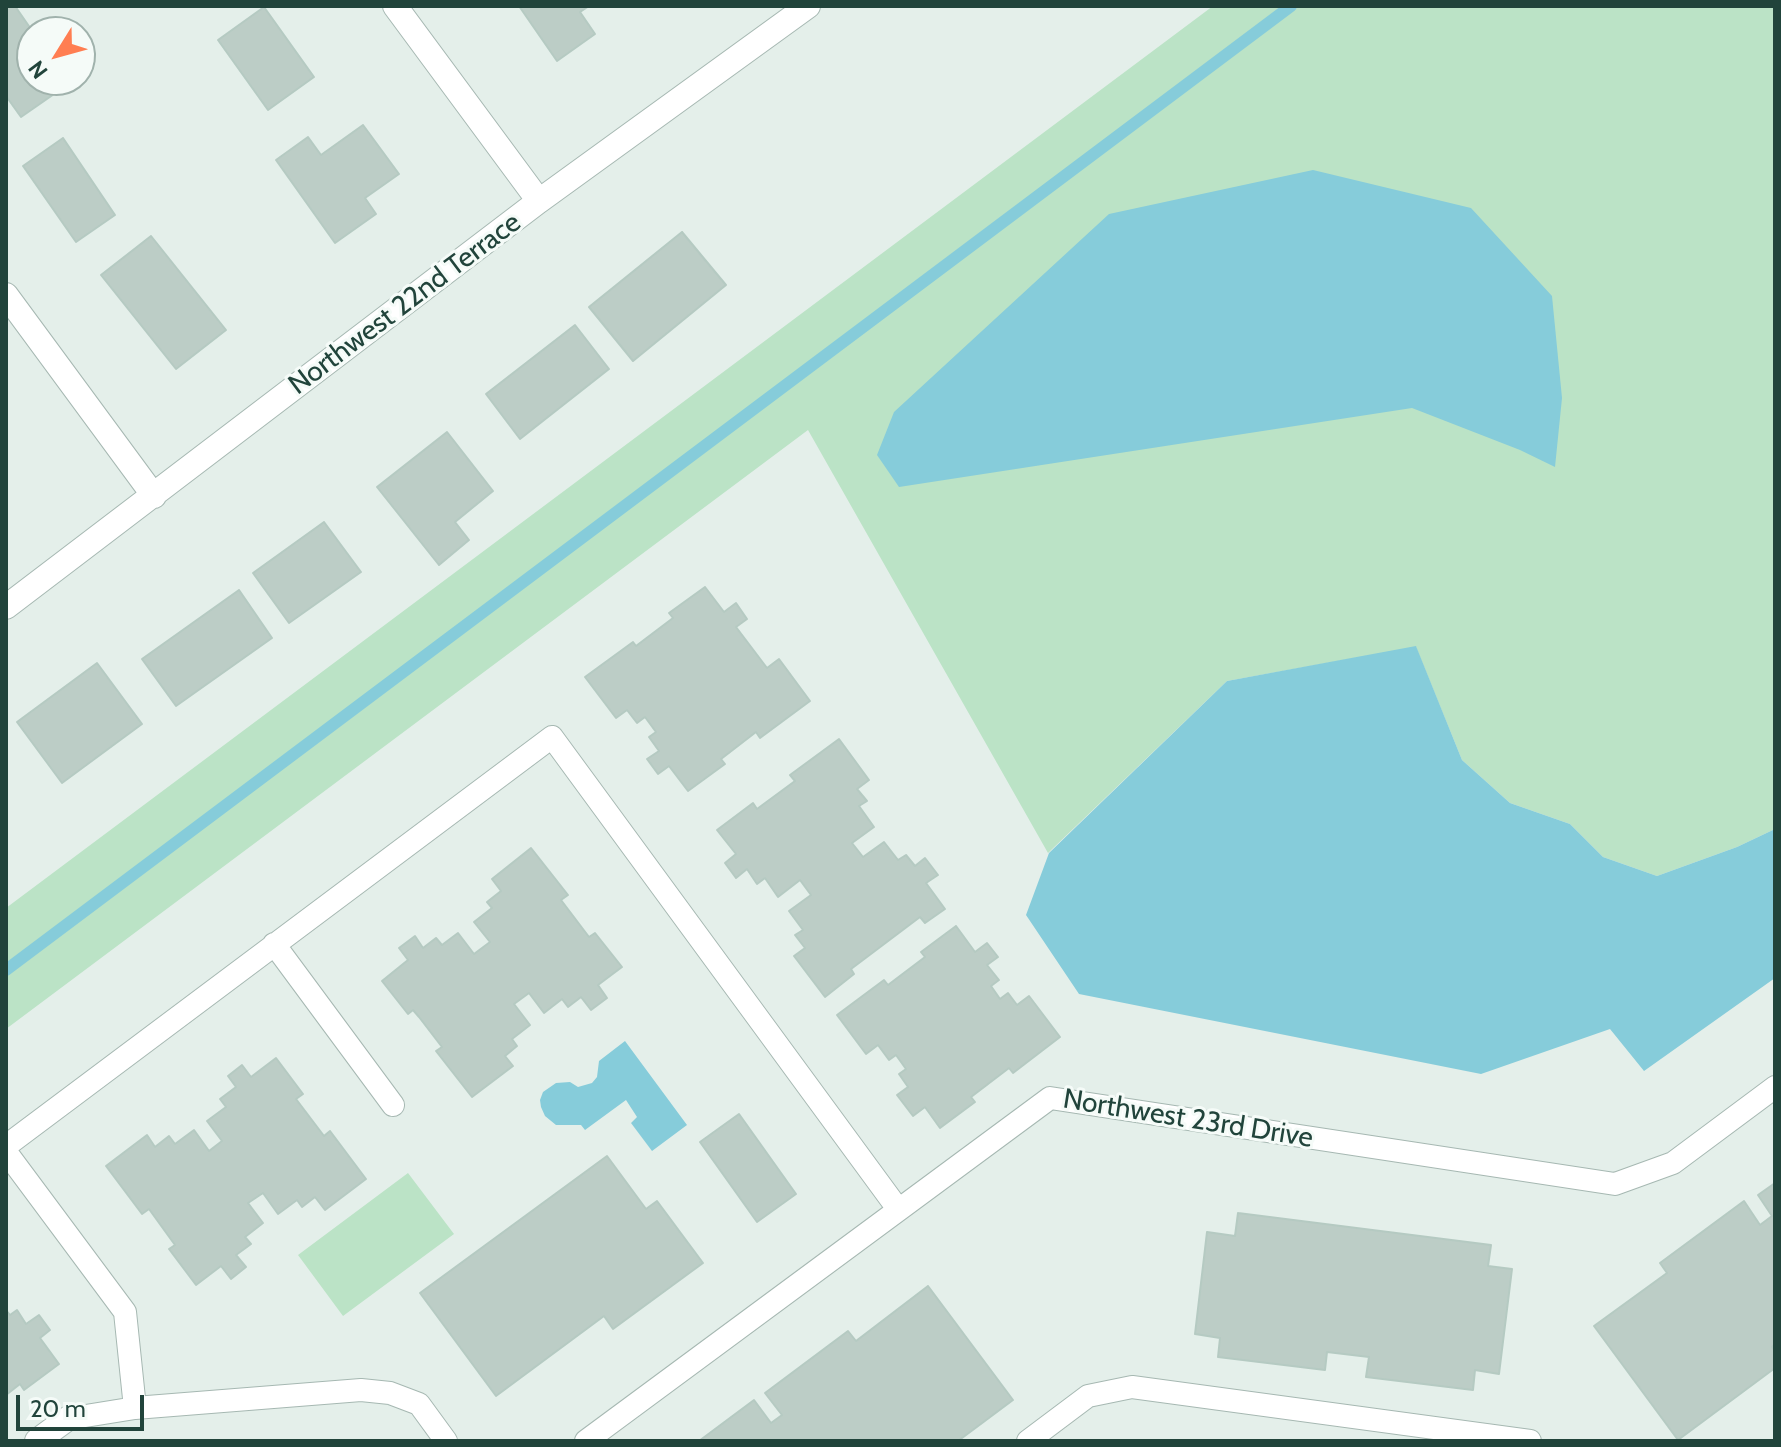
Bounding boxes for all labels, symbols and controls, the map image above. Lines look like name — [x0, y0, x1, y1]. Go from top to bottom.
north arrow — [16, 16, 96, 96]
text: N — [23, 55, 53, 84]
street label: Northwest 22nd Terrace — [282, 206, 528, 402]
street label: Northwest 23rd Drive — [1061, 1083, 1315, 1155]
scale bar — [20, 1379, 148, 1429]
text: 20 m — [30, 1394, 86, 1423]

